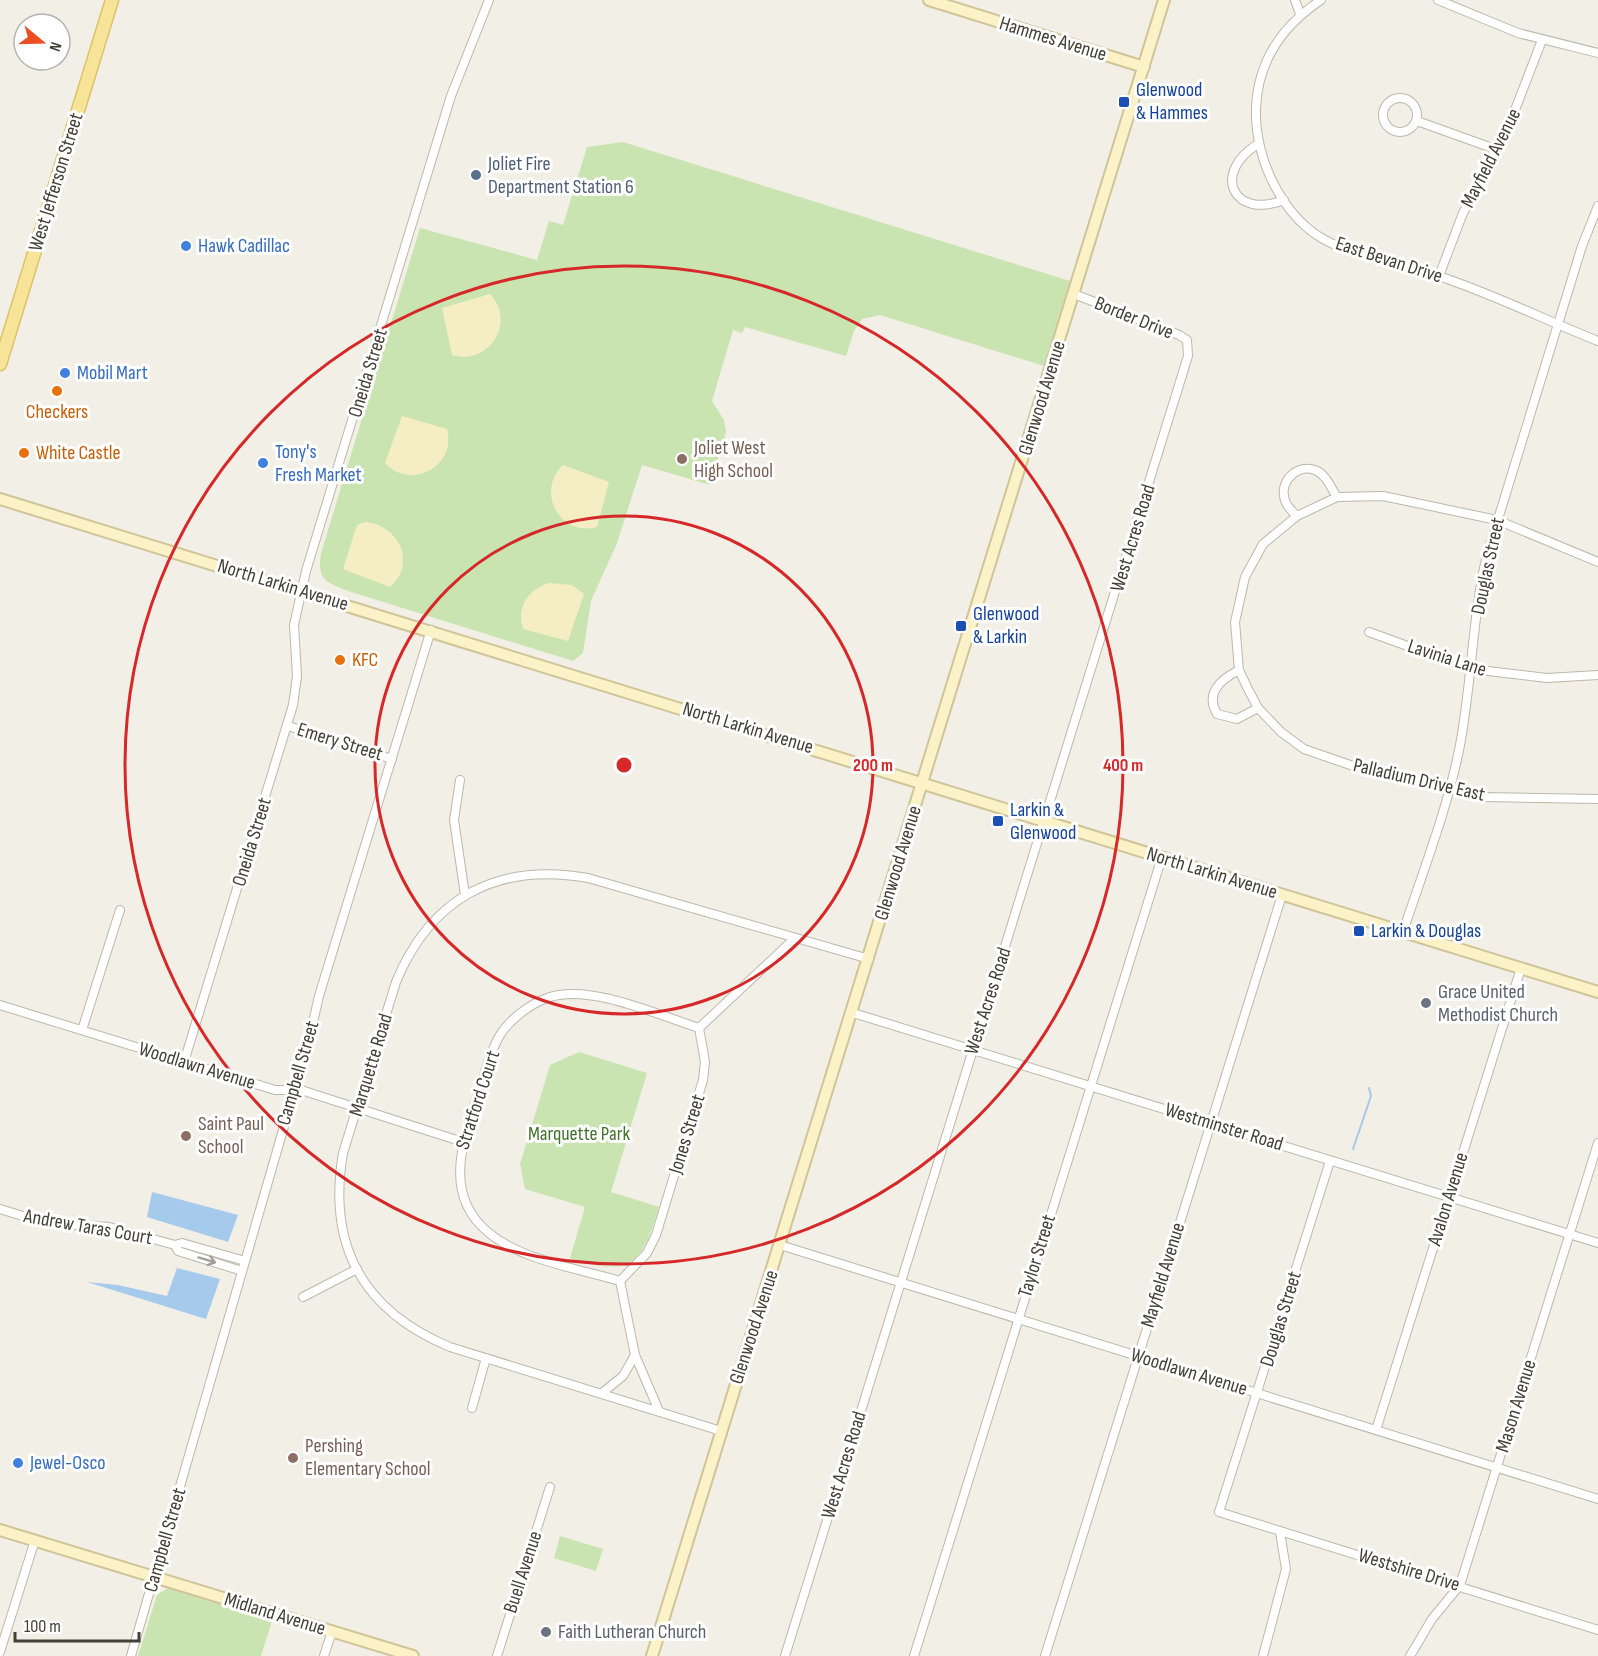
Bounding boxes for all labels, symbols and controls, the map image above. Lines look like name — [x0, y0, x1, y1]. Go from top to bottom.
street label: Hammes Avenue — [996, 11, 1110, 67]
north arrow — [12, 12, 72, 72]
text: N — [44, 39, 65, 54]
place label: Glenwood & Hammes — [1136, 78, 1208, 125]
marker: Glenwood & Hammes — [1117, 95, 1131, 109]
street label: Mayfield Avenue — [1456, 104, 1526, 212]
street label: West Jefferson Street — [24, 110, 88, 254]
place label: Joliet Fire Department Station 6 — [487, 152, 634, 199]
marker: Joliet Fire Department Station 6 — [469, 168, 483, 182]
street label: East Bevan Drive — [1333, 231, 1445, 289]
place label: Hawk Cadillac — [198, 234, 290, 258]
marker: Hawk Cadillac — [179, 239, 193, 253]
street label: Border Drive — [1091, 291, 1177, 345]
street label: Oneida Street — [343, 326, 393, 420]
street label: Glenwood Avenue — [1013, 338, 1071, 458]
place label: Mobil Mart — [77, 361, 148, 385]
marker: Mobil Mart — [58, 366, 72, 380]
marker: Checkers — [50, 384, 64, 398]
place label: Checkers — [26, 400, 88, 424]
place label: Joliet West High School — [693, 436, 773, 483]
place label: Tony's Fresh Market — [275, 440, 362, 487]
place label: White Castle — [36, 441, 121, 465]
marker: White Castle — [17, 446, 31, 460]
marker: Joliet West High School — [675, 452, 689, 466]
marker: Tony's Fresh Market — [256, 456, 270, 470]
street label: West Acres Road — [1105, 481, 1161, 595]
street label: Douglas Street — [1466, 515, 1510, 617]
street label: North Larkin Avenue — [215, 554, 351, 616]
place label: Glenwood & Larkin — [973, 602, 1039, 649]
marker: Glenwood & Larkin — [954, 619, 968, 633]
street label: Lavinia Lane — [1405, 634, 1489, 682]
place label: KFC — [352, 648, 378, 672]
marker: KFC — [333, 653, 347, 667]
street label: North Larkin Avenue — [680, 697, 816, 759]
street label: Emery Street — [294, 718, 386, 766]
street label: Palladium Drive East — [1351, 753, 1487, 807]
centre of rings — [614, 755, 634, 775]
text: 200 m — [853, 755, 893, 776]
text: 400 m — [1103, 755, 1143, 776]
street label: Oneida Street — [227, 795, 277, 889]
place label: Larkin & Glenwood — [1010, 798, 1076, 845]
street label: Glenwood Avenue — [869, 803, 927, 923]
marker: Larkin & Glenwood — [991, 814, 1005, 828]
street label: North Larkin Avenue — [1144, 842, 1280, 904]
place label: Larkin & Douglas — [1371, 919, 1481, 943]
marker: Larkin & Douglas — [1352, 924, 1366, 938]
street label: West Acres Road — [959, 944, 1017, 1058]
place label: Grace United Methodist Church — [1438, 980, 1558, 1027]
marker: Grace United Methodist Church — [1419, 996, 1433, 1010]
street label: Marquette Road — [344, 1011, 398, 1119]
street label: Campbell Street — [272, 1018, 324, 1128]
street label: Woodlawn Avenue — [136, 1037, 258, 1095]
street label: Stratford Court — [451, 1047, 505, 1153]
street label: Jones Street — [663, 1091, 710, 1177]
street label: Westminster Road — [1162, 1098, 1286, 1156]
place label: Saint Paul School — [198, 1112, 264, 1159]
park label: Marquette Park — [528, 1122, 630, 1146]
marker: Saint Paul School — [179, 1129, 193, 1143]
street label: Avalon Avenue — [1422, 1150, 1474, 1249]
street label: Andrew Taras Court — [21, 1204, 154, 1250]
street label: Taylor Street — [1013, 1212, 1061, 1300]
street label: Mayfield Avenue — [1136, 1220, 1190, 1330]
one-way arrow — [197, 1255, 216, 1266]
street label: Glenwood Avenue — [724, 1267, 784, 1387]
street label: Douglas Street — [1255, 1268, 1307, 1370]
street label: Woodlawn Avenue — [1128, 1343, 1250, 1401]
street label: Mason Avenue — [1491, 1357, 1541, 1455]
street label: West Acres Road — [816, 1408, 872, 1522]
place label: Pershing Elementary School — [305, 1434, 431, 1481]
place label: Jewel-Osco — [29, 1451, 106, 1475]
marker: Pershing Elementary School — [286, 1451, 300, 1465]
marker: Jewel-Osco — [11, 1456, 25, 1470]
street label: Campbell Street — [139, 1485, 191, 1595]
street label: Buell Avenue — [498, 1528, 548, 1616]
street label: Westshire Drive — [1355, 1543, 1463, 1597]
street label: Midland Avenue — [222, 1587, 328, 1641]
scale bar — [15, 1605, 140, 1643]
text: 100 m — [24, 1616, 61, 1637]
place label: Faith Lutheran Church — [558, 1620, 706, 1644]
marker: Faith Lutheran Church — [539, 1625, 553, 1639]

